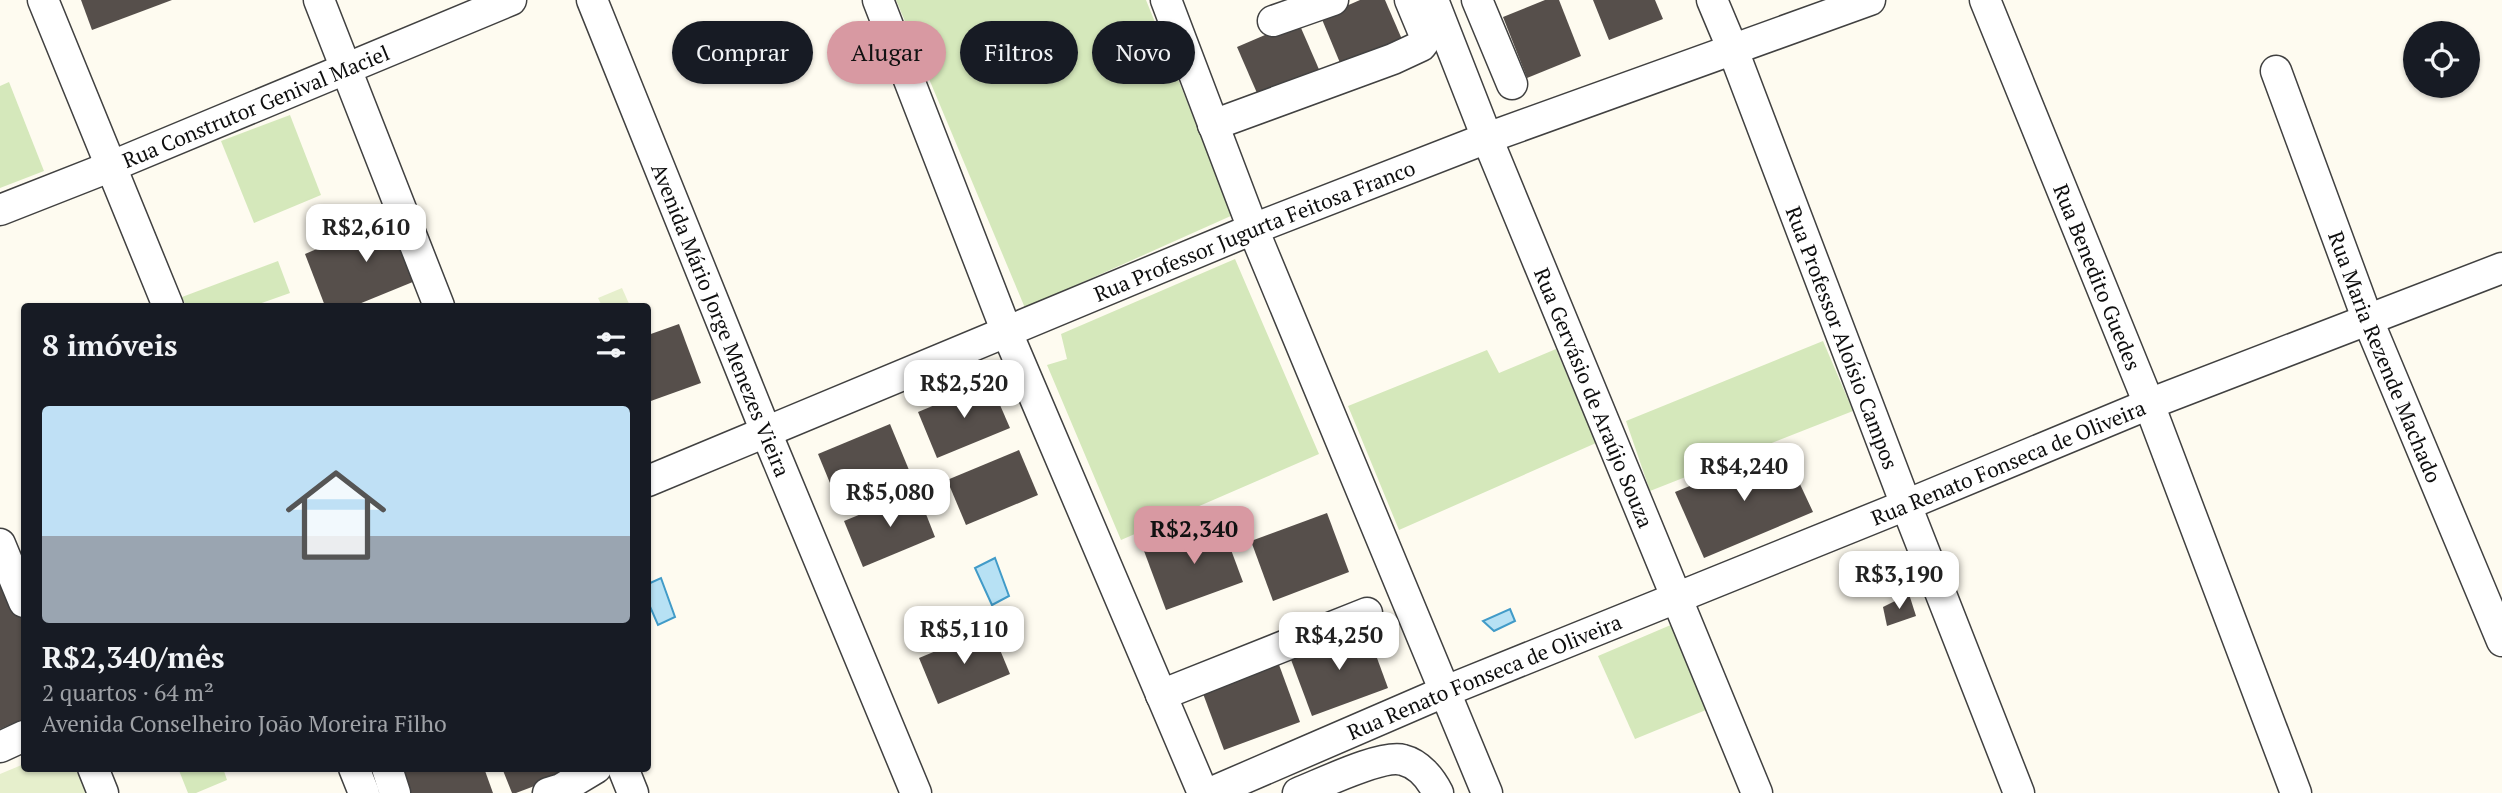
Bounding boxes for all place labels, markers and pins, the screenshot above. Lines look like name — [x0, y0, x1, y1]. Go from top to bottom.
pin: R$2,610 — [301, 204, 431, 264]
pin: R$2,520 — [899, 360, 1029, 420]
pin: R$4,240 — [1679, 444, 1809, 503]
pin: R$5,080 — [825, 470, 955, 529]
pin: R$2,340 — [1129, 506, 1259, 566]
pin: R$3,190 — [1834, 552, 1964, 611]
pin: R$5,110 — [899, 606, 1029, 666]
pin: R$4,250 — [1274, 612, 1404, 672]

